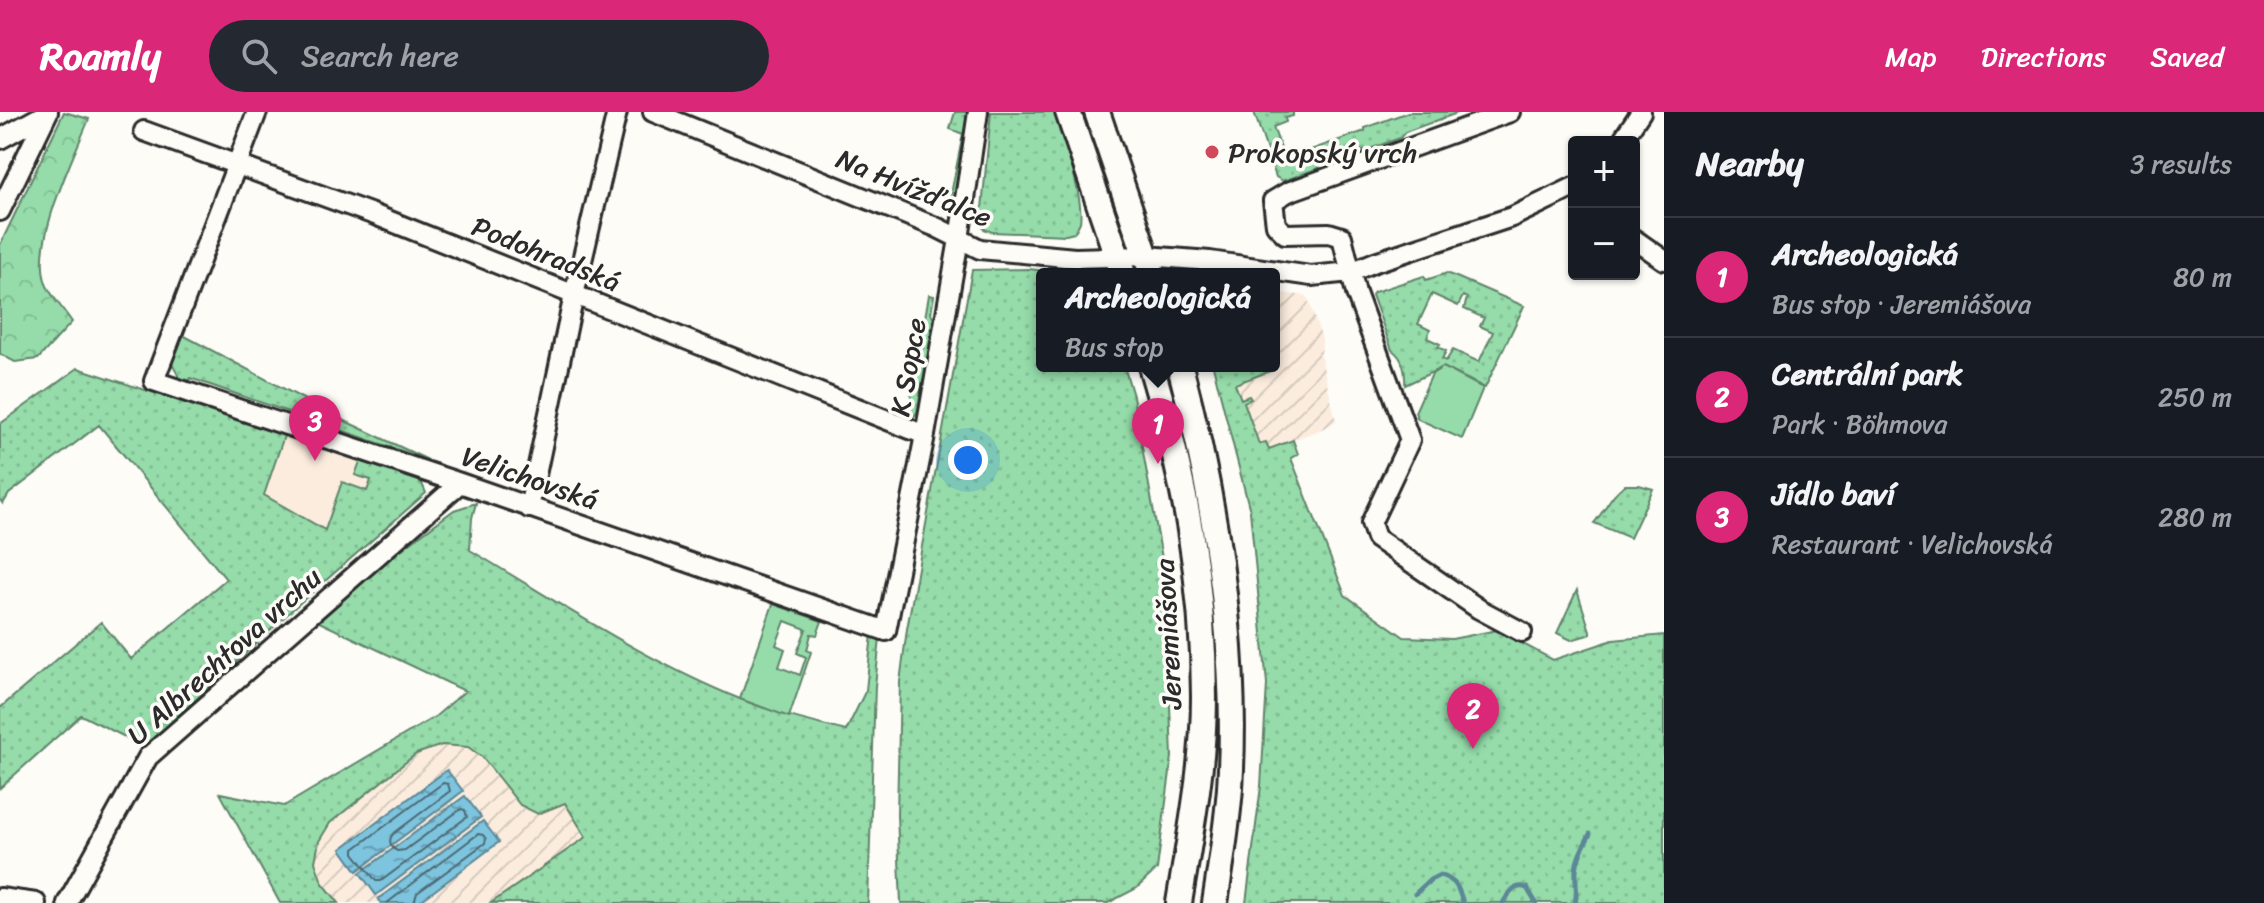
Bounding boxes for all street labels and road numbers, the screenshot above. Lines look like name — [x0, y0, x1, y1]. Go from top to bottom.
street label: Na Hvížďalce — [829, 134, 999, 242]
street label: Podohradská — [464, 202, 628, 306]
street label: K Sopce — [875, 314, 941, 420]
street label: Velichovská — [455, 432, 605, 524]
street label: U Albrechtova vrchu — [115, 554, 333, 758]
street label: Jeremiášova — [1140, 556, 1196, 712]

